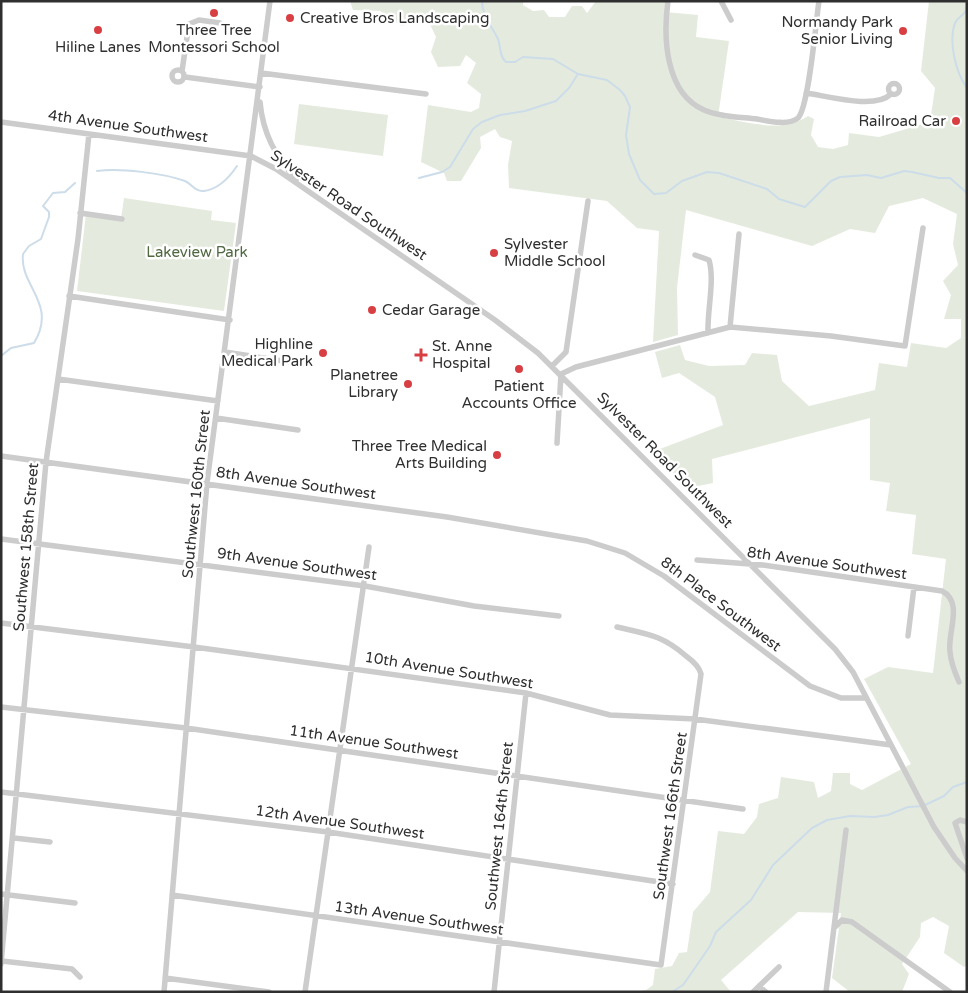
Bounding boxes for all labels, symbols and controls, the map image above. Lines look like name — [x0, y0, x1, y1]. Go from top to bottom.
marker: Three Tree Montessori School — [208, 7, 220, 19]
place label: Creative Bros Landscaping — [300, 9, 489, 27]
marker: Creative Bros Landscaping — [284, 12, 296, 24]
place label: Normandy Park Senior Living — [782, 13, 893, 48]
place label: Three Tree Montessori School — [148, 21, 280, 56]
marker: Hiline Lanes — [92, 24, 104, 36]
marker: Normandy Park Senior Living — [897, 25, 909, 37]
place label: Hiline Lanes — [55, 38, 141, 56]
street label: 4th Avenue Southwest — [47, 106, 209, 146]
place label: Railroad Car — [858, 112, 946, 130]
marker: Railroad Car — [950, 115, 962, 127]
street label: Sylvester Road Southwest — [267, 146, 431, 264]
place label: Sylvester Middle School — [504, 235, 605, 270]
park label: Lakeview Park — [146, 243, 248, 261]
marker: Sylvester Middle School — [488, 247, 500, 259]
place label: Cedar Garage — [382, 301, 480, 319]
marker: Cedar Garage — [366, 304, 378, 316]
place label: Highline Medical Park — [221, 335, 313, 370]
place label: St. Anne Hospital — [432, 337, 492, 372]
marker: Highline Medical Park — [317, 347, 329, 359]
marker: St. Anne Hospital — [414, 348, 428, 362]
marker: Patient Accounts Office — [513, 363, 525, 375]
place label: Planetree Library — [330, 366, 398, 401]
place label: Patient Accounts Office — [462, 377, 577, 412]
marker: Planetree Library — [402, 378, 414, 390]
street label: Sylvester Road Southwest — [593, 388, 737, 532]
street label: Southwest 160th Street — [178, 409, 214, 579]
place label: Three Tree Medical Arts Building — [352, 437, 487, 472]
marker: Three Tree Medical Arts Building — [491, 449, 503, 461]
street label: Southwest 158th Street — [10, 462, 42, 632]
street label: 8th Avenue Southwest — [215, 463, 377, 503]
street label: 8th Avenue Southwest — [746, 543, 908, 583]
street label: 9th Avenue Southwest — [216, 544, 378, 584]
street label: 8th Place Southwest — [657, 553, 785, 655]
street label: 10th Avenue Southwest — [363, 648, 535, 692]
street label: 11th Avenue Southwest — [288, 721, 460, 763]
street label: Southwest 166th Street — [649, 731, 691, 901]
street label: Southwest 164th Street — [481, 741, 517, 911]
street label: 12th Avenue Southwest — [254, 801, 426, 843]
street label: 13th Avenue Southwest — [333, 897, 505, 939]

